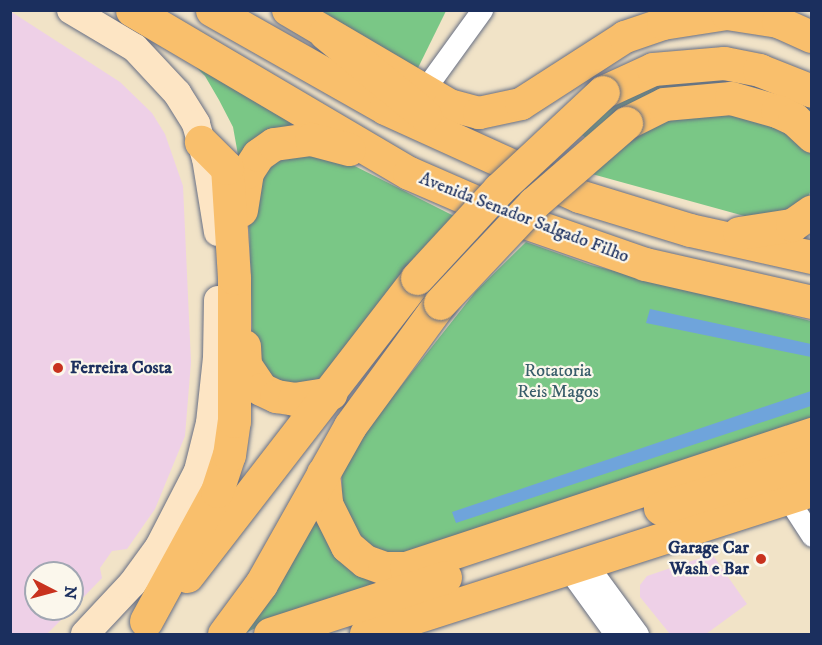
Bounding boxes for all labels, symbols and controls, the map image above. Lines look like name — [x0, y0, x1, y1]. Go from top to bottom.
street label: Avenida Senador Salgado Filho — [416, 168, 632, 268]
place label: Ferreira Costa — [70, 357, 172, 379]
marker: Ferreira Costa — [51, 361, 65, 375]
park label: Rotatoria Reis Magos — [517, 361, 599, 404]
place label: Garage Car Wash e Bar — [668, 538, 749, 580]
marker: Garage Car Wash e Bar — [754, 552, 768, 566]
north arrow — [24, 561, 84, 621]
text: N — [59, 585, 81, 600]

